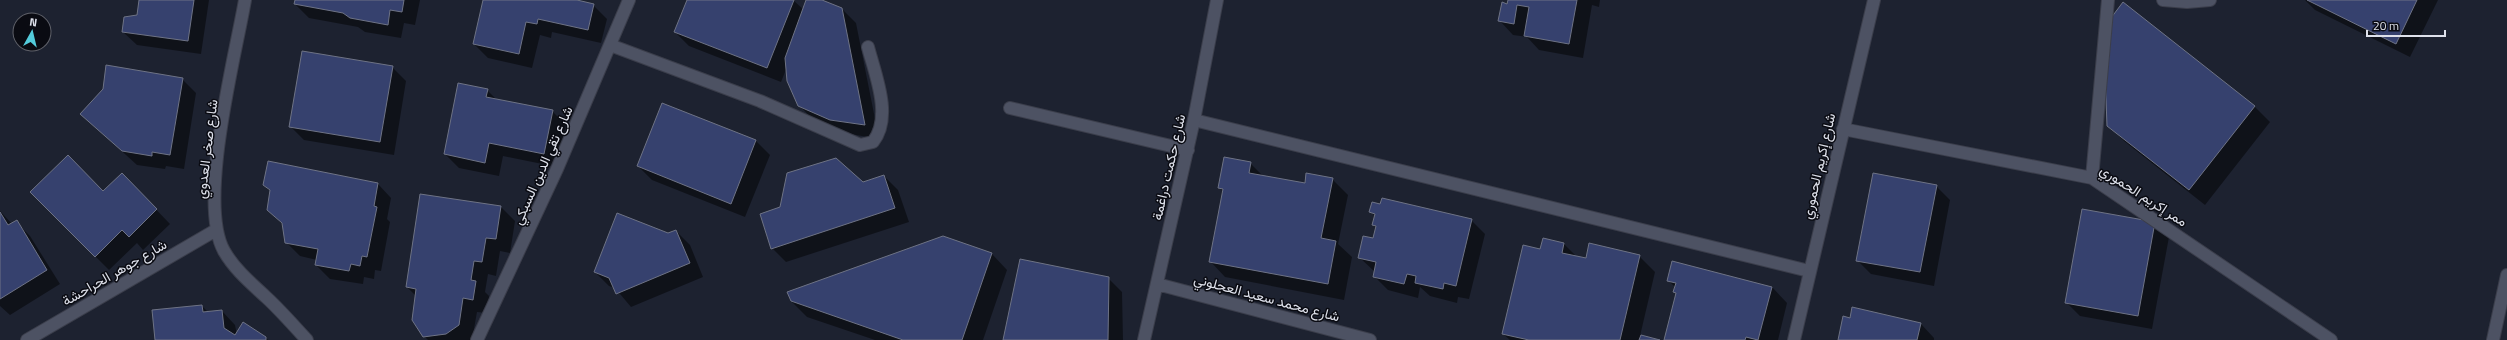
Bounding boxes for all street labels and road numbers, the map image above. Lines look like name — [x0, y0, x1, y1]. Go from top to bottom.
street label: شارع صخر العدوي — [189, 98, 224, 200]
street label: شارع تقي الدين السبكي — [506, 102, 579, 229]
street label: شارع إكريم الحموري — [1796, 111, 1842, 222]
street label: شارع حكمت دراغمة — [1146, 112, 1191, 222]
street label: ممر إكريم الحموري — [2095, 159, 2192, 233]
street label: شارع جوهر الحراحشة — [58, 233, 171, 311]
street label: شارع محمد سعيد العجلوني — [1191, 267, 1342, 328]

